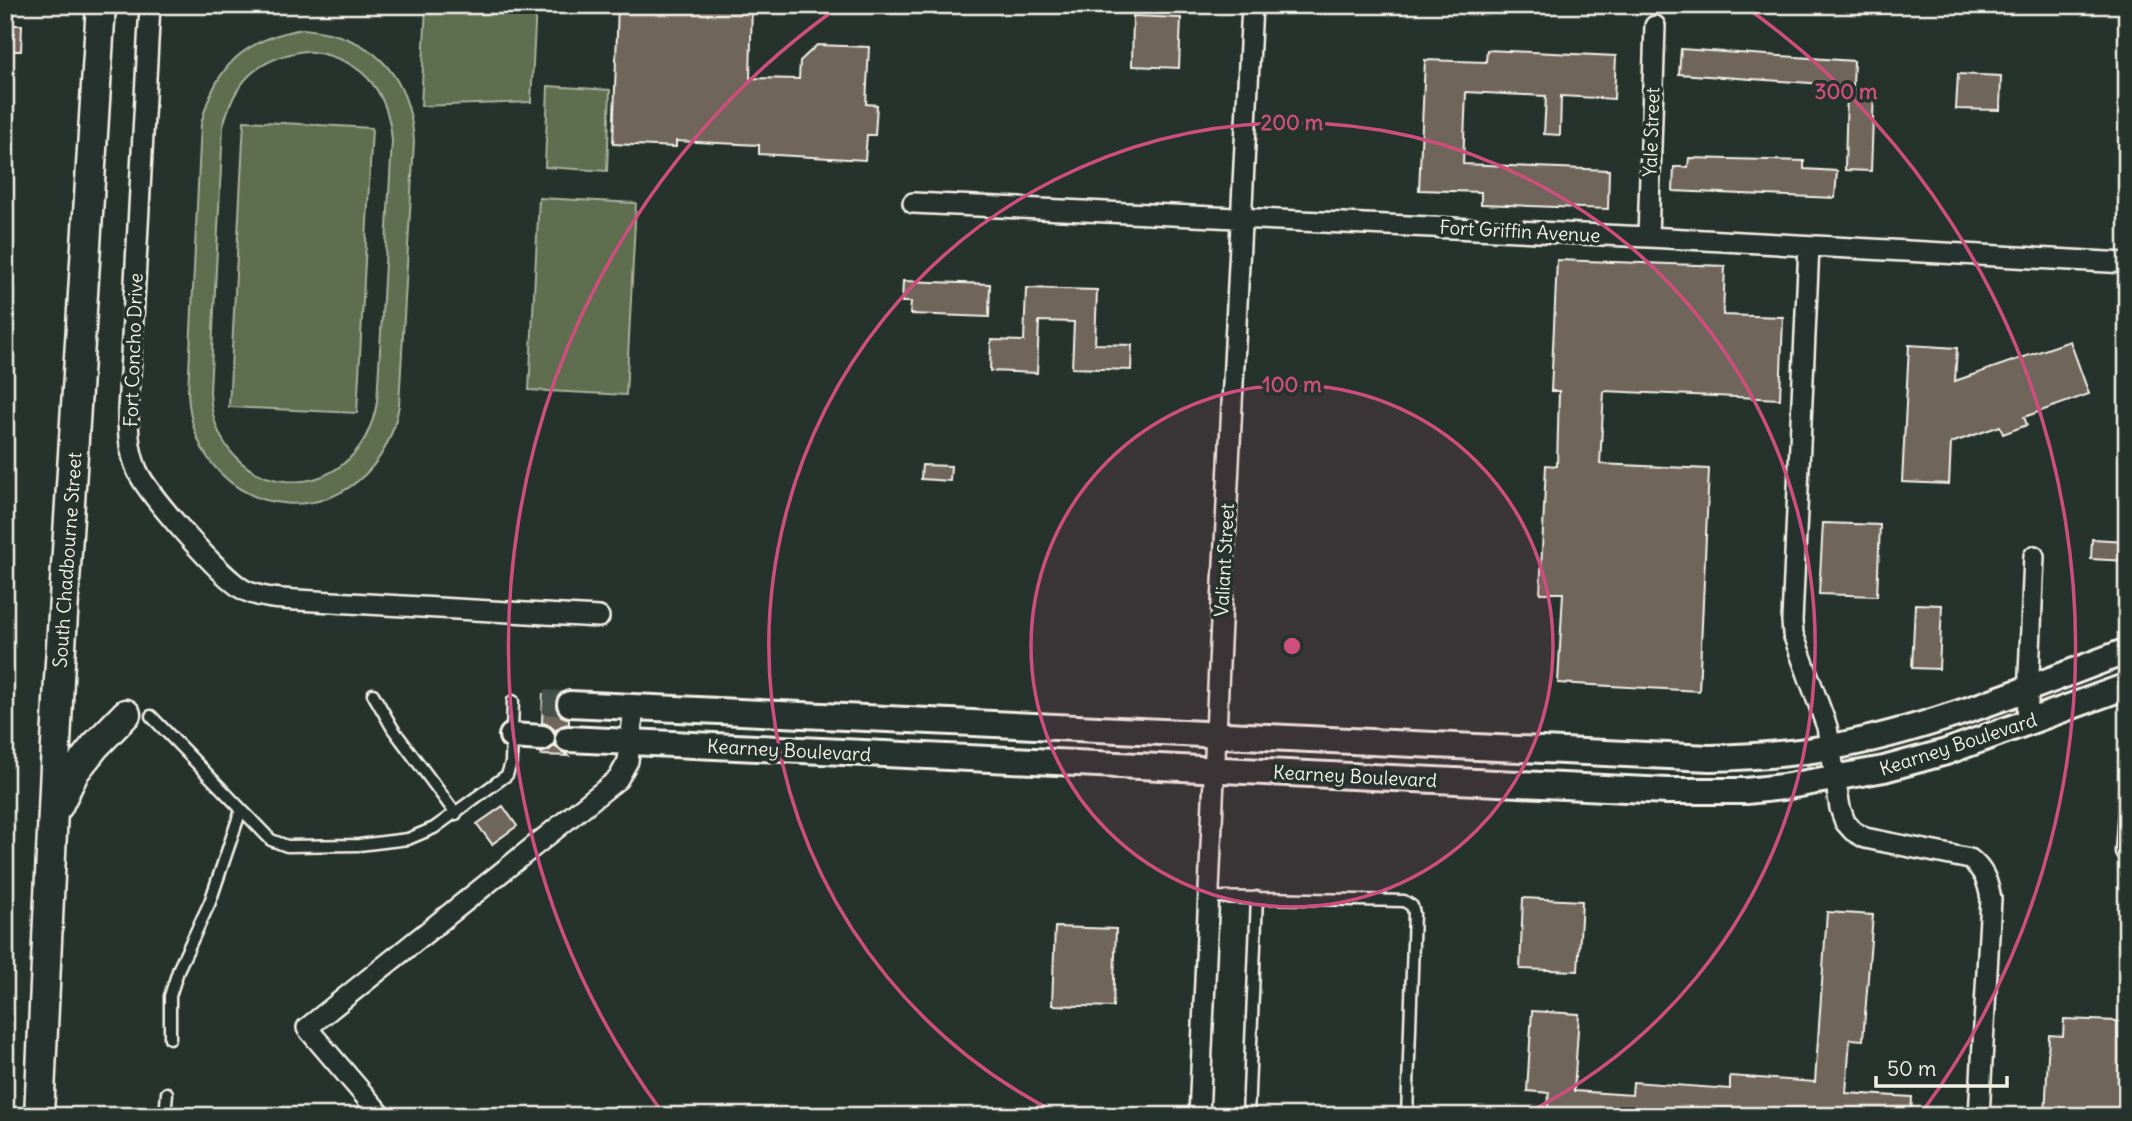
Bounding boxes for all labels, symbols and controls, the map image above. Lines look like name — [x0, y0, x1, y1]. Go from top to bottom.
text: 300 m — [1815, 78, 1878, 105]
street label: Yale Street — [1637, 87, 1665, 177]
text: 200 m — [1261, 109, 1324, 136]
street label: Fort Griffin Avenue — [1439, 215, 1601, 247]
street label: Fort Concho Drive — [118, 273, 148, 427]
text: 100 m — [1262, 371, 1322, 398]
street label: South Chadbourne Street — [47, 451, 87, 669]
street label: Valiant Street — [1209, 503, 1239, 617]
centre of rings — [1280, 634, 1304, 658]
street label: Kearney Boulevard — [1876, 707, 2040, 781]
street label: Kearney Boulevard — [706, 734, 872, 766]
street label: Kearney Boulevard — [1272, 760, 1438, 792]
scale bar — [1876, 1044, 2008, 1088]
text: 50 m — [1887, 1055, 1936, 1082]

